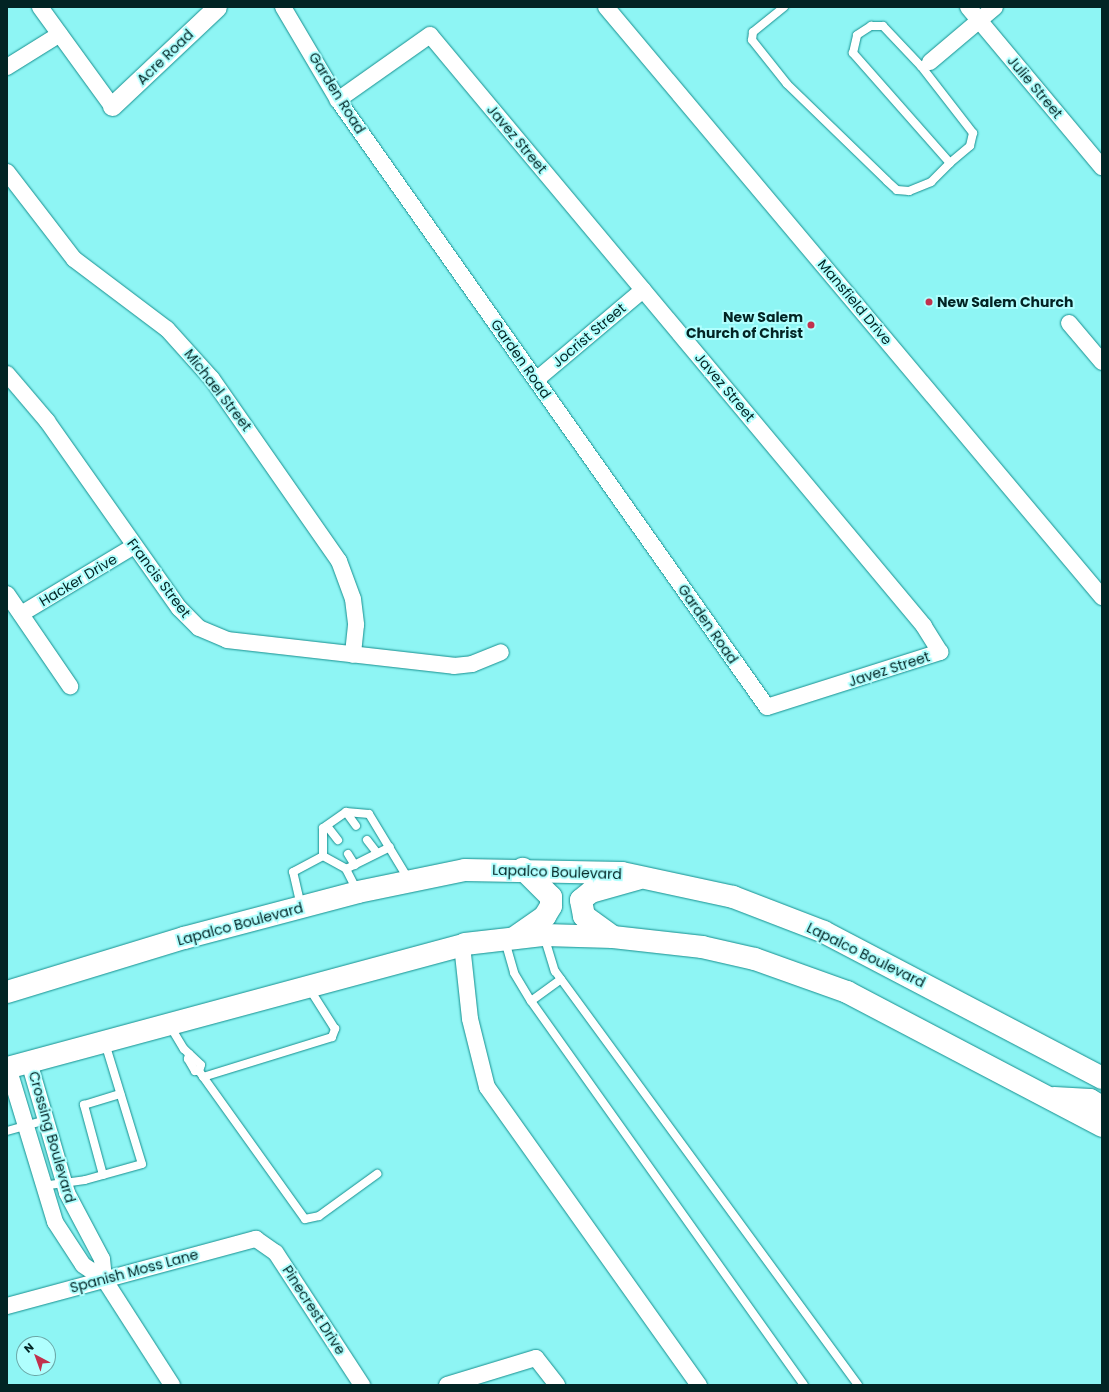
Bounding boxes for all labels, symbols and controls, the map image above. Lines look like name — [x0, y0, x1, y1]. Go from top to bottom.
street label: Acre Road — [133, 26, 197, 88]
street label: Garden Road — [305, 49, 369, 137]
street label: Julie Street — [1004, 52, 1066, 122]
street label: Javez Street — [483, 101, 551, 177]
street label: Mansfield Drive — [814, 256, 896, 348]
place label: New Salem Church — [937, 294, 1073, 310]
marker: New Salem Church — [924, 297, 934, 307]
street label: Jocrist Street — [549, 299, 629, 371]
place label: New Salem Church of Christ — [686, 309, 803, 342]
street label: Garden Road — [487, 316, 555, 402]
marker: New Salem Church of Christ — [806, 320, 816, 330]
street label: Michael Street — [181, 346, 255, 434]
street label: Javez Street — [691, 349, 759, 425]
street label: Francis Street — [124, 535, 194, 621]
street label: Hacker Drive — [36, 550, 120, 610]
street label: Garden Road — [674, 581, 742, 667]
street label: Javez Street — [846, 648, 932, 690]
street label: Lapalco Boulevard — [492, 861, 622, 883]
street label: Lapalco Boulevard — [175, 899, 305, 949]
street label: Lapalco Boulevard — [804, 919, 928, 991]
street label: Crossing Boulevard — [25, 1069, 79, 1205]
street label: Spanish Moss Lane — [68, 1246, 200, 1296]
street label: Pinecrest Drive — [279, 1262, 349, 1358]
north arrow — [16, 1336, 56, 1376]
text: N — [20, 1339, 37, 1356]

